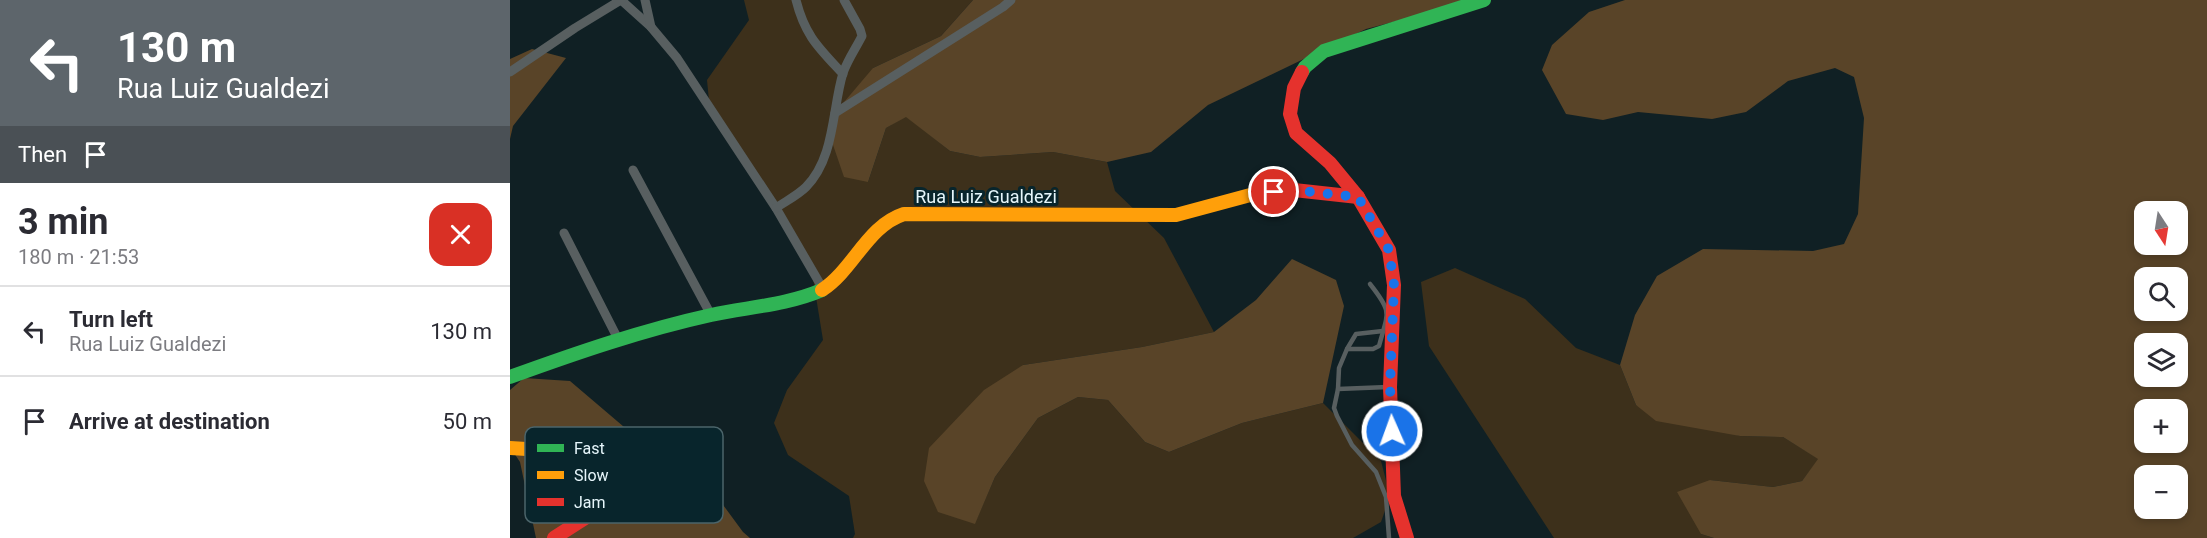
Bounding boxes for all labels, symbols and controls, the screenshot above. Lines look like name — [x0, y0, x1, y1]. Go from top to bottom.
text: 130 m — [117, 23, 236, 72]
icon: left — [18, 24, 96, 102]
text: Rua Luiz Gualdezi — [117, 73, 329, 105]
icon: arrive — [79, 138, 112, 171]
text: Then — [18, 142, 67, 167]
pin — [1248, 166, 1299, 217]
icon: arrive — [1257, 175, 1290, 208]
street label: Rua Luiz Gualdezi — [915, 186, 1057, 207]
text: 3 min — [18, 201, 109, 243]
north arrow — [2134, 201, 2188, 255]
map controls — [2134, 201, 2188, 519]
button: close — [429, 203, 492, 266]
text: 180 m · 21:53 — [18, 245, 139, 269]
button: search — [2134, 267, 2188, 321]
text: Turn left — [69, 307, 153, 332]
icon: left — [18, 315, 51, 348]
text: 130 m — [430, 319, 492, 344]
text: Rua Luiz Gualdezi — [69, 332, 226, 356]
button: layers — [2134, 333, 2188, 387]
position arrow — [1360, 399, 1424, 463]
button: + — [2134, 399, 2188, 453]
icon: arrive — [18, 405, 51, 438]
text: Arrive at destination — [69, 409, 270, 434]
text: 50 m — [443, 409, 492, 434]
legend — [525, 427, 723, 523]
text: Fast — [574, 439, 605, 458]
button: − — [2134, 465, 2188, 519]
text: Slow — [574, 466, 609, 485]
text: Jam — [574, 493, 606, 512]

